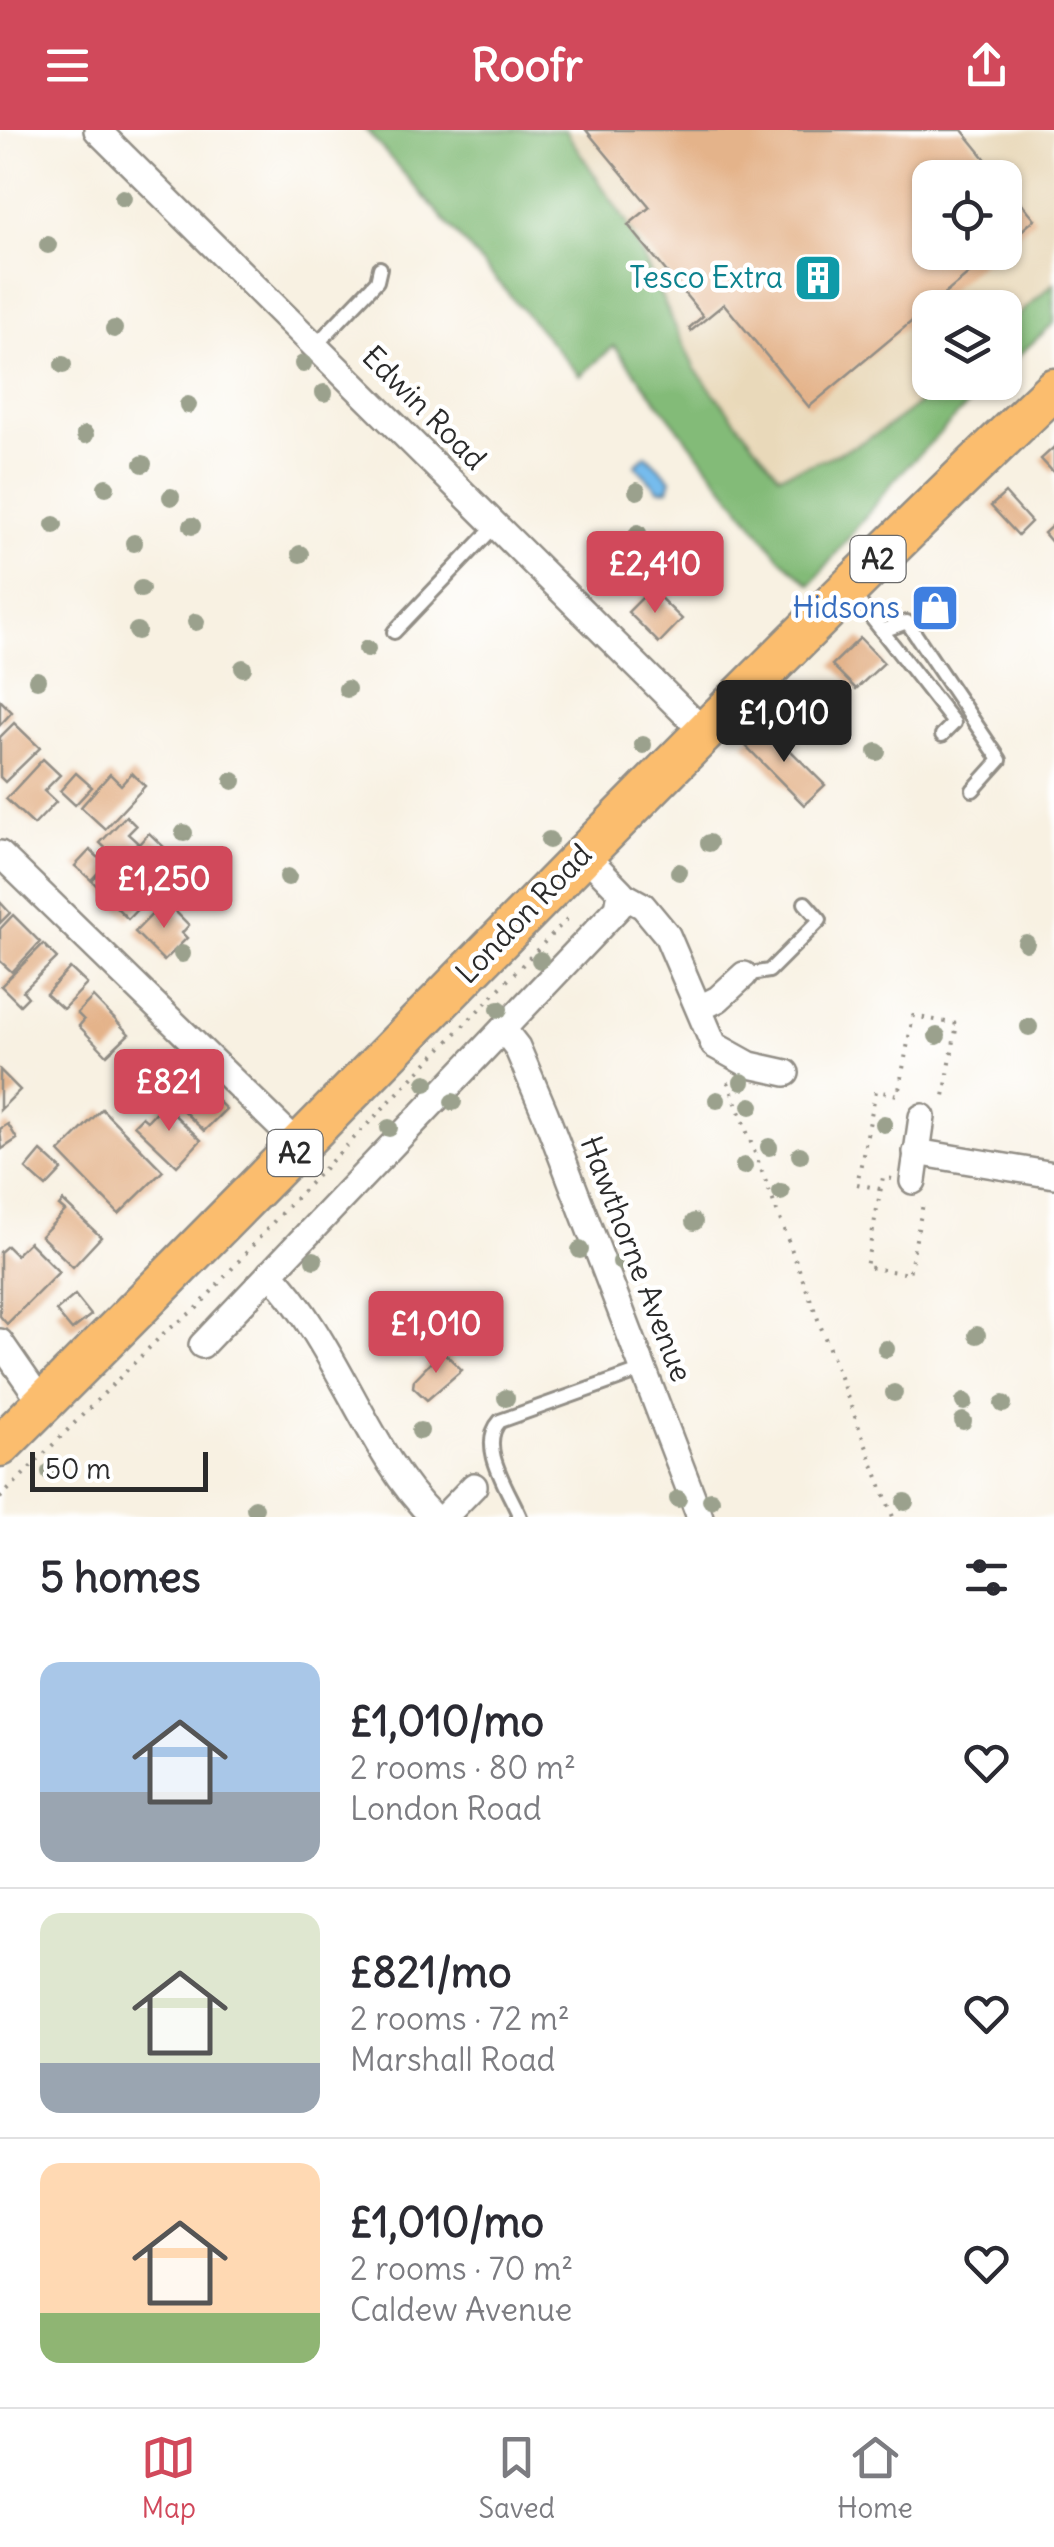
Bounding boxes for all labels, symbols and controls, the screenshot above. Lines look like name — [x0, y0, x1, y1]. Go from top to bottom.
text: Roofr — [471, 37, 583, 93]
icon: menu — [40, 38, 95, 93]
icon: share — [959, 38, 1014, 93]
map controls — [912, 160, 1022, 400]
button: locate — [912, 160, 1022, 270]
building icon: Tesco Extra — [792, 252, 844, 304]
place label: Tesco Extra — [629, 258, 783, 296]
button: layers — [912, 290, 1022, 400]
street label: Edwin Road — [355, 337, 495, 477]
pin: £2,410 — [574, 531, 736, 616]
road number: A2 — [850, 536, 906, 582]
text: £2,410 — [609, 543, 701, 584]
shop icon: Hidsons — [909, 582, 961, 634]
place label: Hidsons — [793, 588, 900, 626]
pin: £1,010 — [703, 680, 865, 765]
text: £1,010 — [738, 692, 830, 733]
street label: London Road — [447, 836, 599, 991]
pin: £1,250 — [83, 846, 245, 931]
text: £1,250 — [117, 858, 211, 899]
pin: £821 — [110, 1049, 228, 1134]
text: £821 — [136, 1061, 202, 1102]
road number: A2 — [268, 1130, 322, 1176]
street label: Hawthorne Avenue — [573, 1130, 701, 1387]
pin: £1,010 — [355, 1291, 517, 1376]
text: £1,010 — [390, 1303, 482, 1344]
scale bar — [30, 1447, 208, 1492]
text: 50 m — [45, 1451, 111, 1487]
icon: filters — [959, 1550, 1014, 1605]
text: 5 homes — [40, 1551, 201, 1603]
text: £1,010/mo — [350, 1695, 544, 1747]
icon: home — [120, 1702, 240, 1822]
icon: heart — [959, 1735, 1014, 1790]
text: 2 rooms · 80 m² — [350, 1747, 576, 1788]
text: London Road — [350, 1788, 542, 1829]
text: £821/mo — [350, 1946, 512, 1998]
icon: home — [120, 1953, 240, 2073]
icon: heart — [959, 1986, 1014, 2041]
text: 2 rooms · 72 m² — [350, 1998, 570, 2039]
text: Marshall Road — [350, 2039, 555, 2080]
text: £1,010/mo — [350, 2196, 544, 2248]
icon: home — [120, 2203, 240, 2323]
icon: heart — [959, 2236, 1014, 2291]
text: 2 rooms · 70 m² — [350, 2248, 573, 2289]
text: Caldew Avenue — [350, 2289, 572, 2330]
tab: Map — [141, 2430, 196, 2526]
tab: Saved — [478, 2430, 555, 2526]
tab: Home — [837, 2430, 913, 2526]

